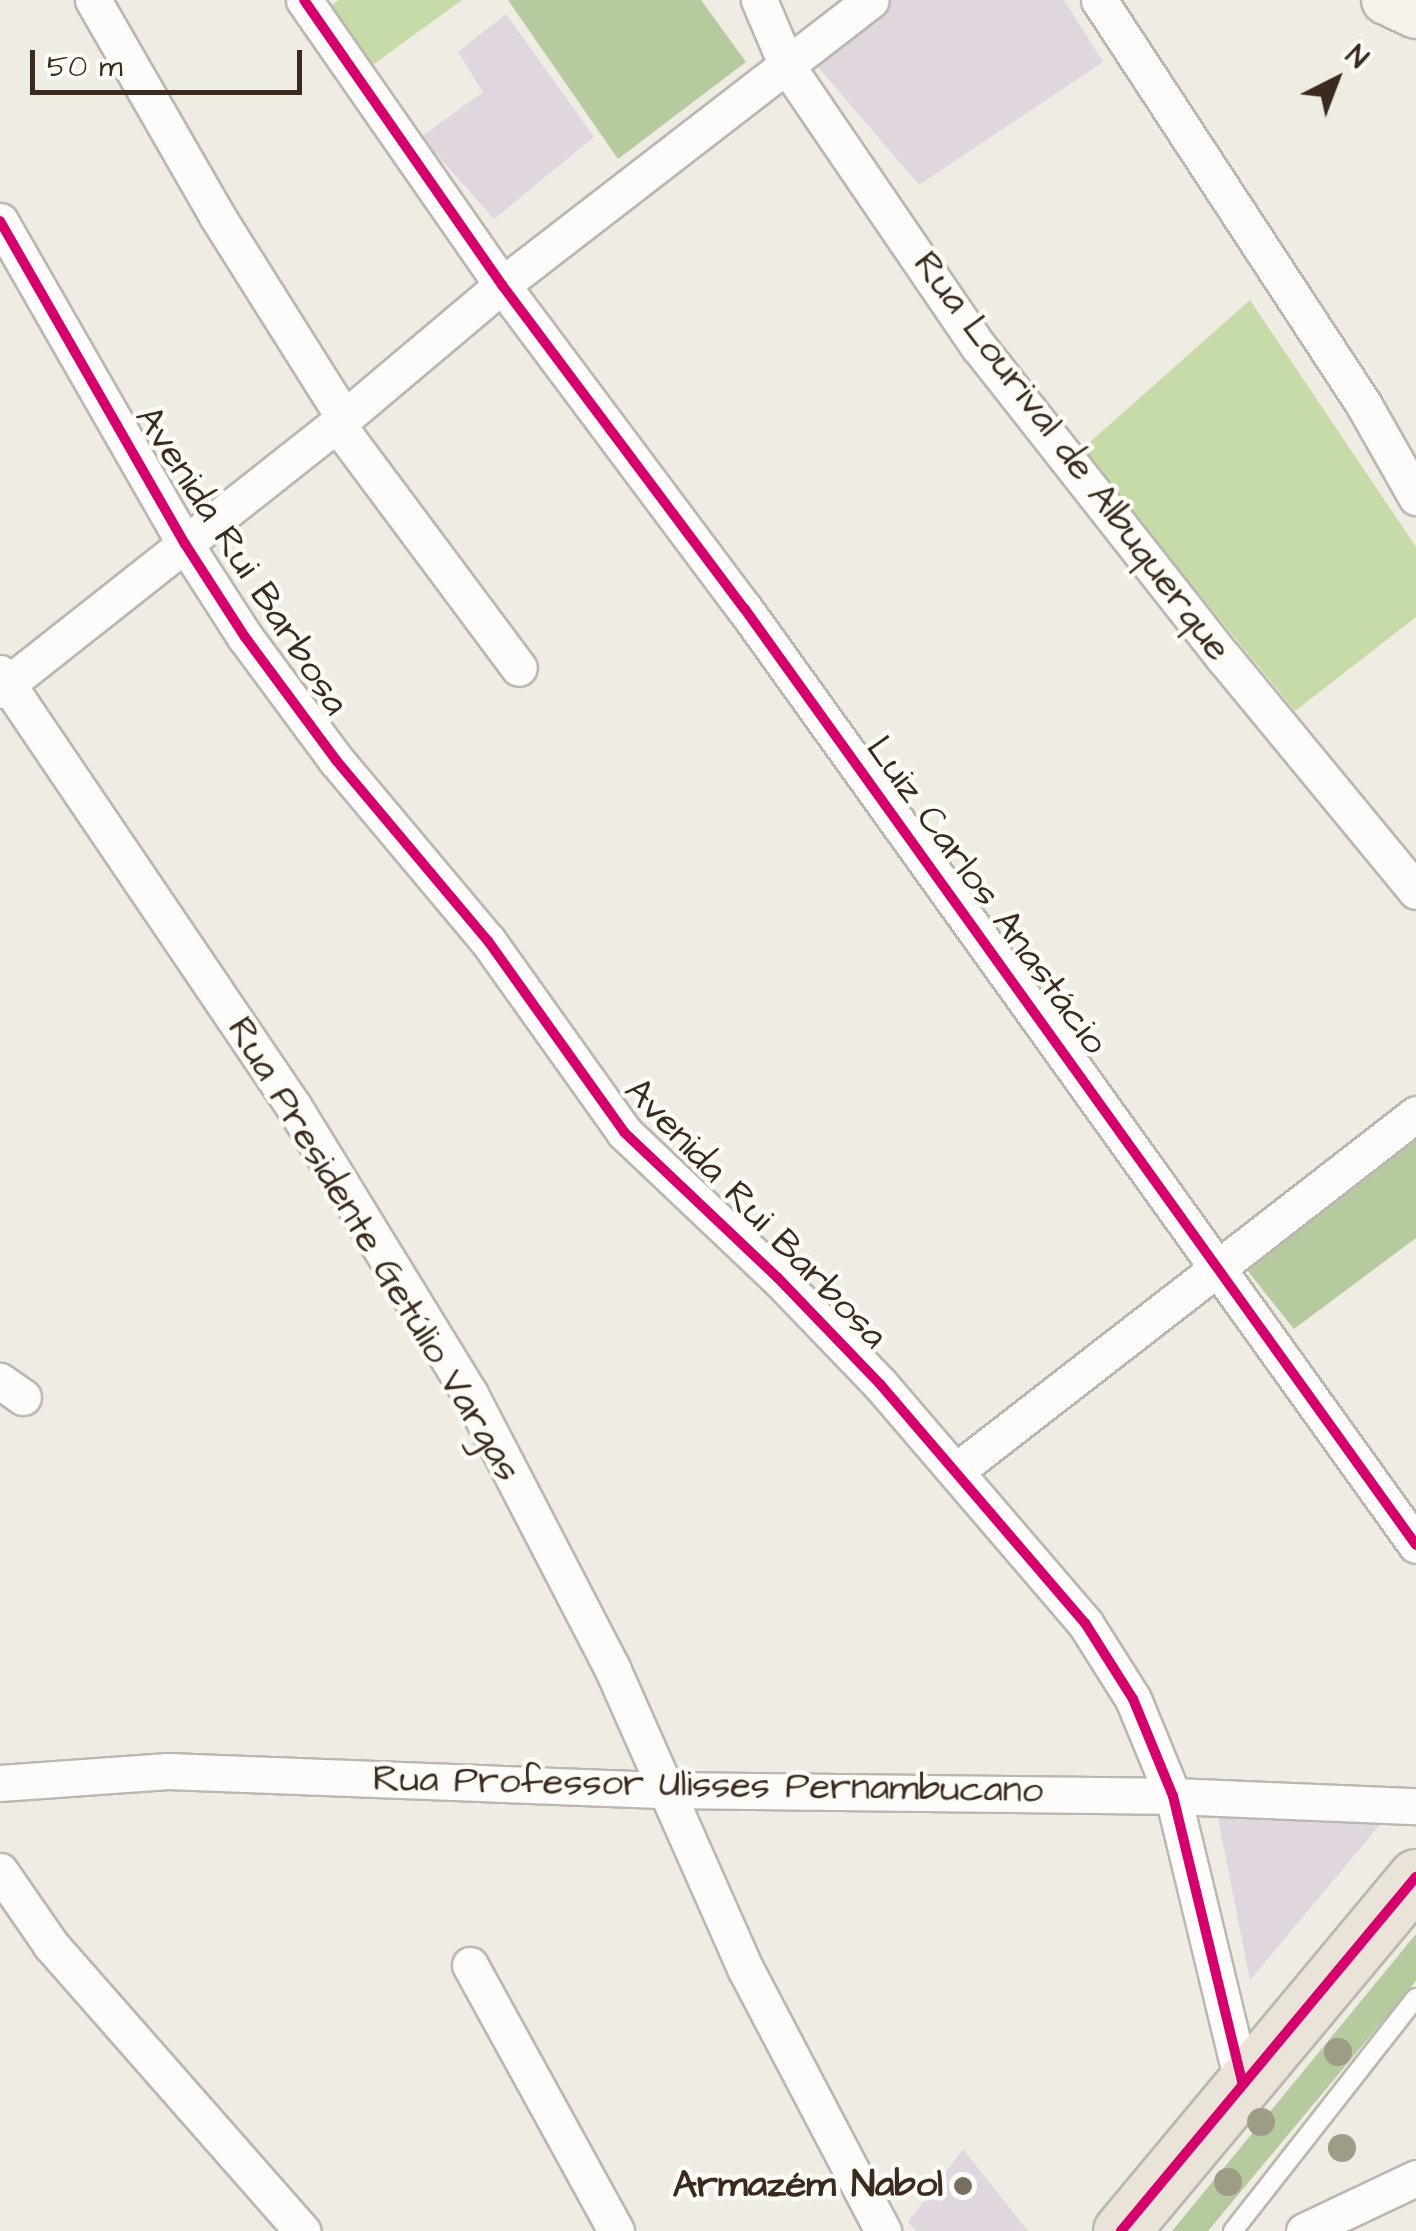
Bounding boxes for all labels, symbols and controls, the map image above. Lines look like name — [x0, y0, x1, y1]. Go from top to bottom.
scale bar — [35, 30, 308, 92]
north arrow — [1286, 30, 1386, 130]
text: N — [1337, 37, 1376, 78]
text: 50 m — [47, 46, 123, 88]
street label: Rua Lourival de Albuquerque — [902, 243, 1240, 671]
street label: Avenida Rui Barbosa — [124, 398, 358, 724]
street label: Luiz Carlos Anastácio — [855, 728, 1117, 1064]
street label: Rua Presidente Getúlio Vargas — [216, 1010, 530, 1490]
street label: Avenida Rui Barbosa — [614, 1069, 896, 1359]
street label: Rua Professor Ulisses Pernambucano — [372, 1757, 1044, 1815]
place label: Armazém Nabol — [673, 2163, 943, 2209]
marker: Armazém Nabol — [952, 2175, 974, 2197]

